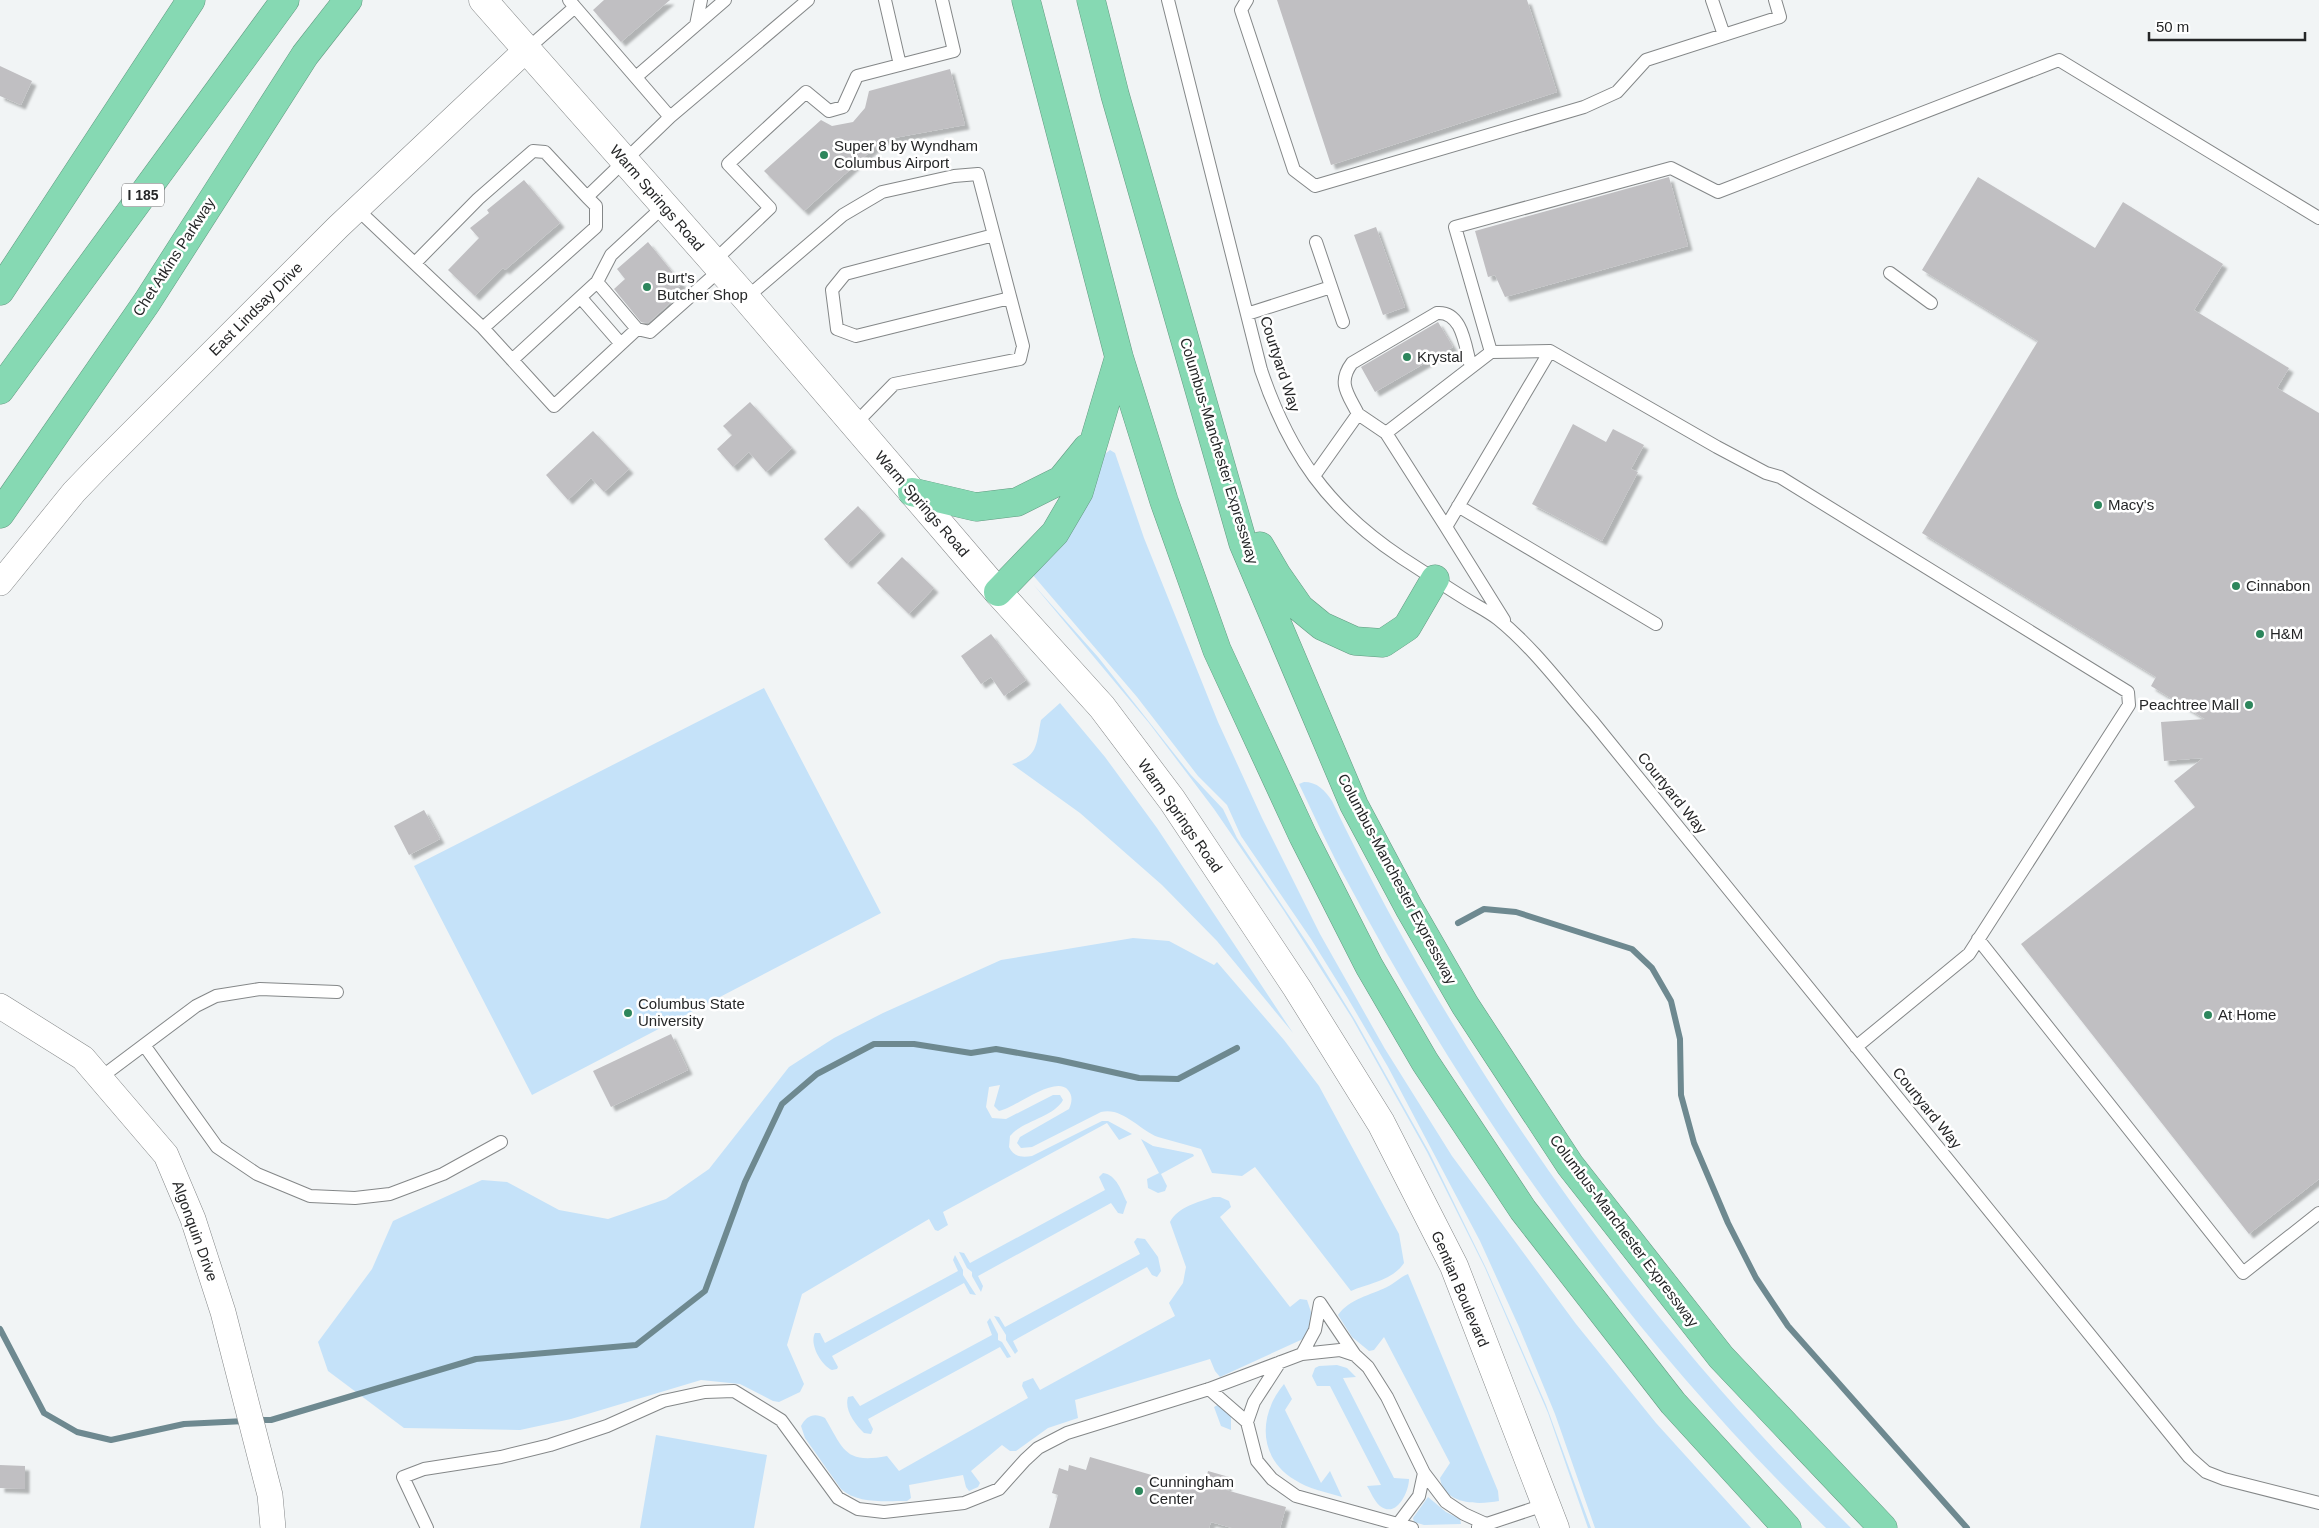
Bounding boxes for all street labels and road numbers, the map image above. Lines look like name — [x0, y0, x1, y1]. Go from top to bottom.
street label: Warm Springs Road — [607, 141, 708, 254]
road number: I 185 — [122, 184, 164, 206]
street label: Chet Atkins Parkway — [129, 194, 218, 319]
street label: East Lindsay Drive — [205, 258, 306, 359]
street label: Courtyard Way — [1257, 314, 1304, 414]
street label: Columbus-Manchester Expressway — [1177, 336, 1262, 567]
street label: Warm Springs Road — [872, 447, 973, 560]
street label: Courtyard Way — [1634, 749, 1711, 837]
street label: Warm Springs Road — [1135, 756, 1226, 876]
street label: Columbus-Manchester Expressway — [1335, 771, 1461, 987]
street label: Courtyard Way — [1889, 1064, 1966, 1152]
street label: Columbus-Manchester Expressway — [1547, 1131, 1702, 1330]
street label: Algonquin Drive — [169, 1178, 222, 1283]
street label: Gentian Boulevard — [1428, 1228, 1493, 1349]

